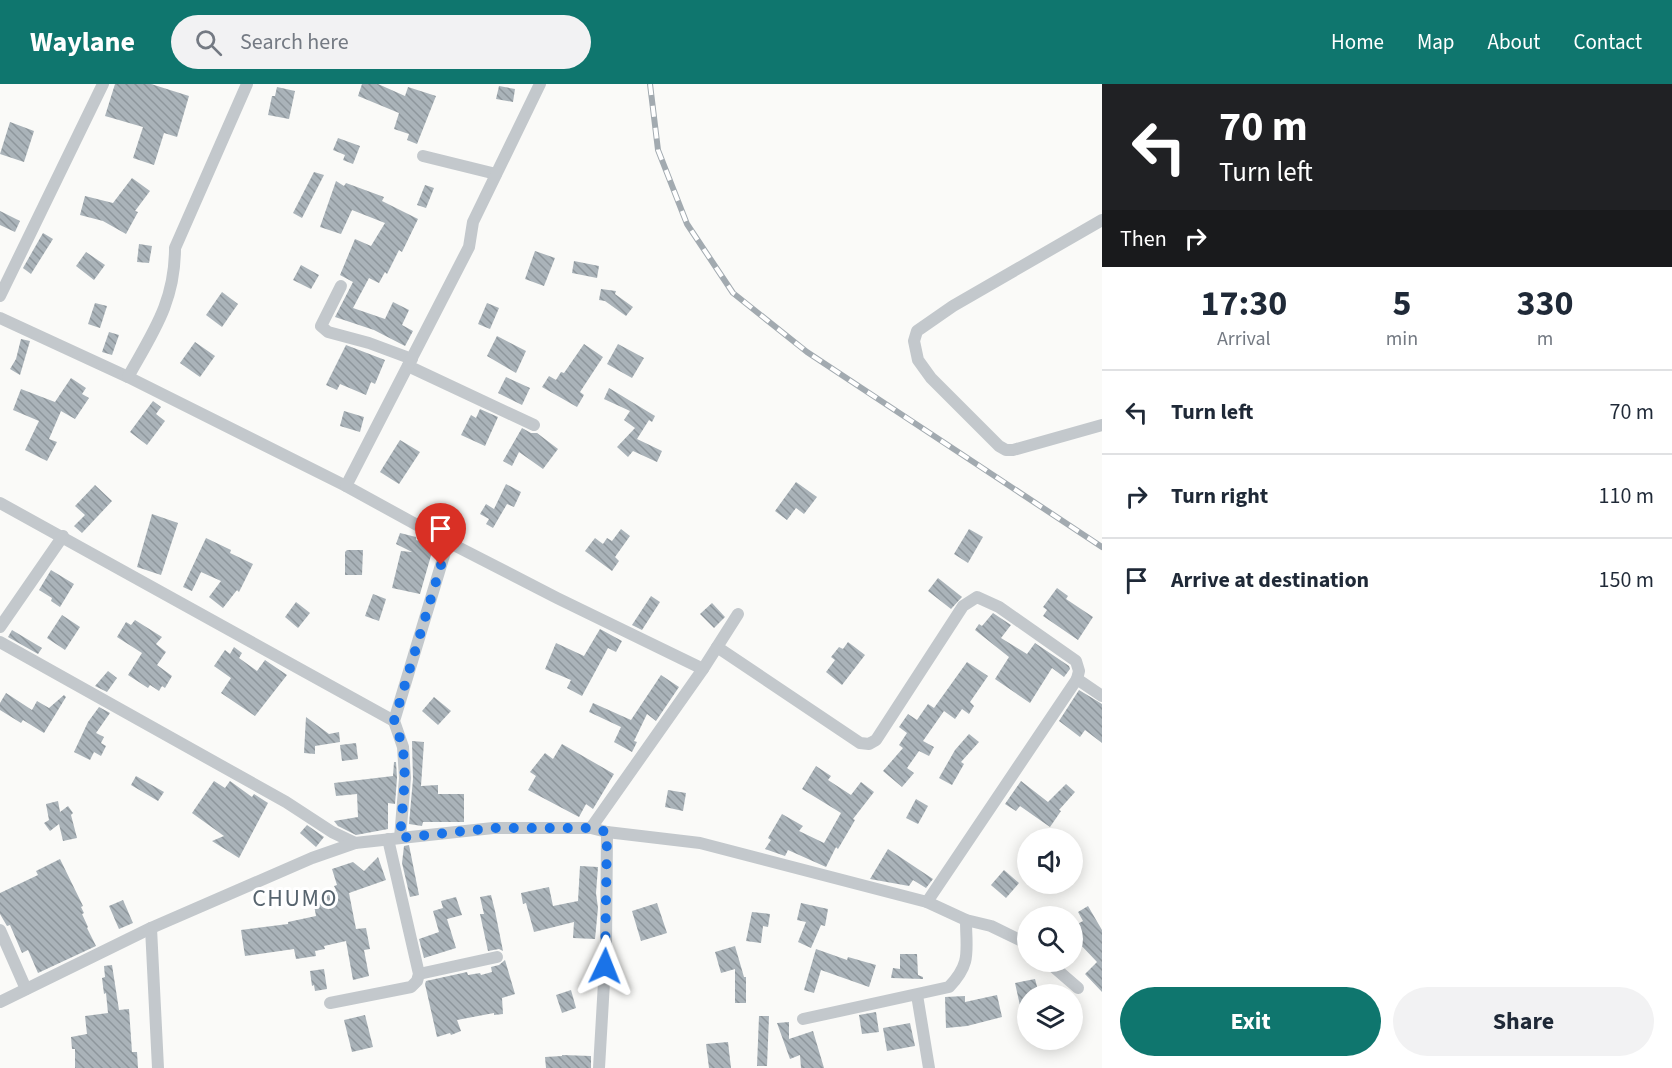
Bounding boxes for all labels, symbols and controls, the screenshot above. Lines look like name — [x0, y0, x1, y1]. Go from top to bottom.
search box — [171, 15, 591, 69]
text: Waylane — [30, 22, 135, 62]
icon: search — [192, 26, 225, 59]
text: Search here — [240, 26, 349, 58]
text: Home — [1331, 27, 1384, 57]
text: Map — [1417, 27, 1455, 57]
text: About — [1488, 27, 1540, 57]
text: Contact — [1573, 27, 1642, 57]
text: 70 m — [1219, 97, 1308, 157]
icon: left — [1120, 108, 1198, 186]
text: Turn left — [1219, 153, 1313, 192]
icon: right — [1179, 222, 1212, 255]
text: Then — [1120, 223, 1167, 255]
text: 17:30 — [1200, 278, 1287, 329]
text: 5 — [1392, 278, 1411, 329]
text: 330 — [1517, 278, 1574, 329]
text: Arrival — [1217, 325, 1271, 353]
text: min — [1386, 325, 1418, 353]
text: m — [1537, 325, 1553, 353]
icon: left — [1120, 396, 1153, 429]
text: Turn left — [1171, 396, 1253, 428]
text: 70 m — [1609, 396, 1654, 428]
icon: right — [1120, 480, 1153, 513]
text: Turn right — [1171, 480, 1268, 512]
text: 110 m — [1599, 480, 1654, 512]
pin — [415, 503, 466, 565]
icon: arrive — [424, 512, 457, 545]
icon: arrive — [1120, 564, 1153, 597]
text: Arrive at destination — [1171, 564, 1369, 596]
text: 150 m — [1599, 564, 1654, 596]
map controls — [1017, 828, 1083, 1050]
button: sound — [1017, 828, 1083, 894]
district label: CHUMO — [252, 881, 338, 916]
button: search — [1017, 906, 1083, 972]
position arrow — [573, 934, 637, 998]
button: layers — [1017, 984, 1083, 1050]
button: Exit — [1120, 987, 1381, 1056]
button: Share — [1393, 987, 1654, 1056]

